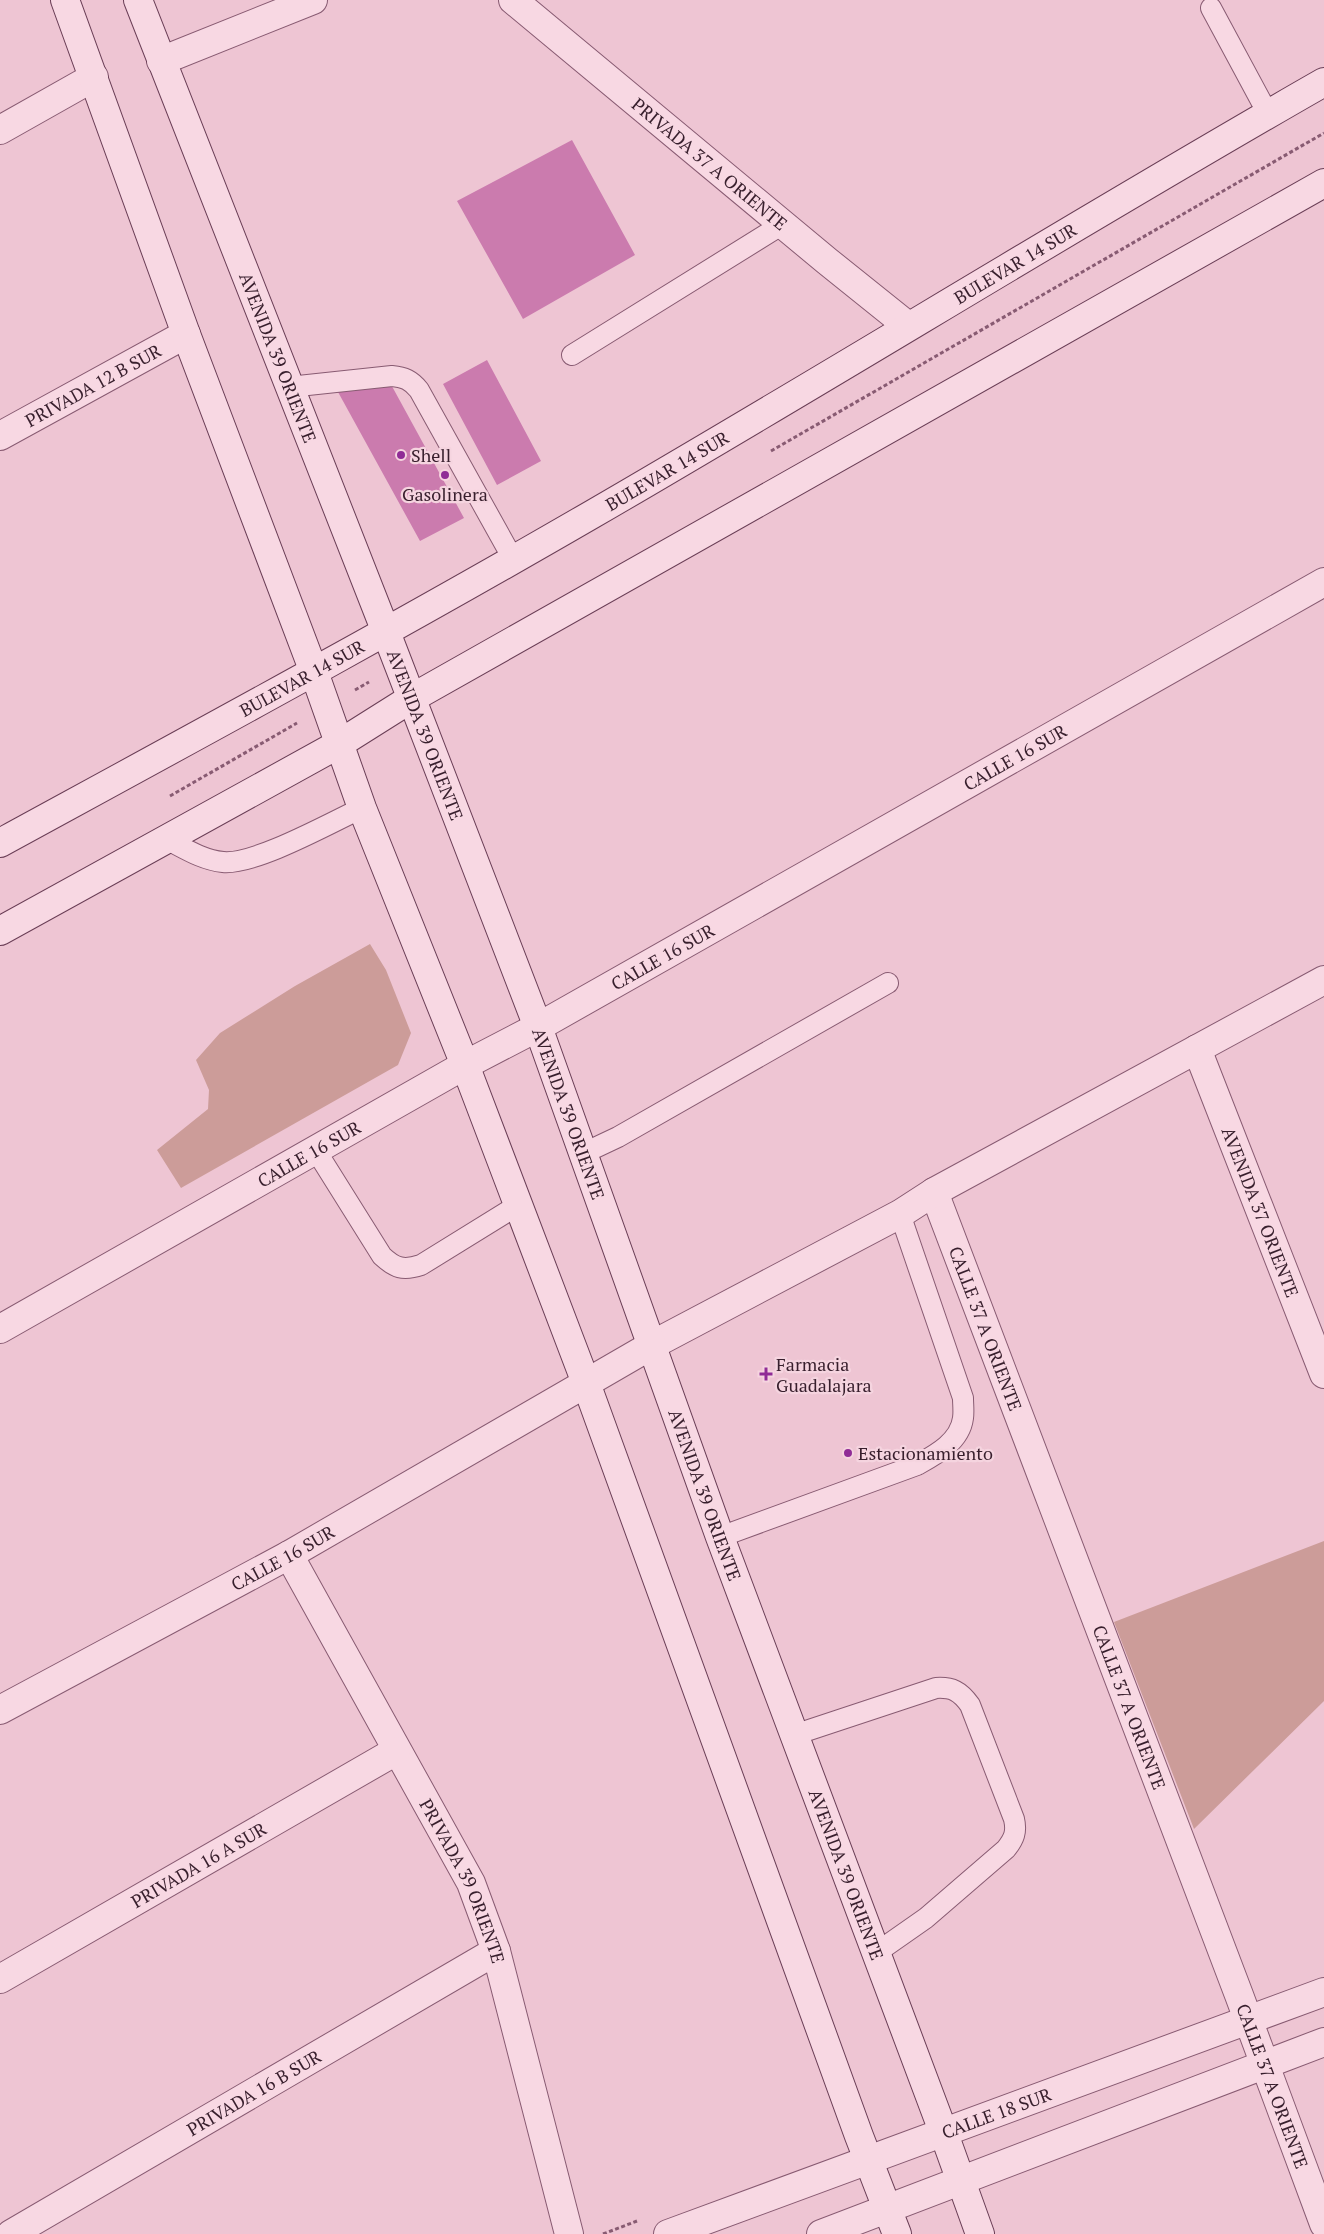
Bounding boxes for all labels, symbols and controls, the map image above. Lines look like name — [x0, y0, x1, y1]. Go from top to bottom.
street label: PRIVADA 37 A ORIENTE — [627, 92, 793, 235]
street label: BULEVAR 14 SUR — [949, 217, 1081, 309]
street label: AVENIDA 39 ORIENTE — [234, 269, 322, 446]
street label: PRIVADA 12 B SUR — [21, 338, 166, 432]
street label: BULEVAR 14 SUR — [601, 425, 733, 516]
place label: Shell — [411, 443, 451, 467]
marker: Shell — [395, 449, 407, 461]
marker: Gasolinera — [439, 469, 451, 481]
place label: Gasolinera — [402, 482, 488, 506]
street label: BULEVAR 14 SUR — [235, 634, 369, 722]
street label: AVENIDA 39 ORIENTE — [382, 646, 469, 823]
street label: CALLE 16 SUR — [959, 718, 1071, 796]
street label: CALLE 16 SUR — [607, 918, 719, 995]
street label: AVENIDA 39 ORIENTE — [527, 1024, 611, 1203]
street label: CALLE 16 SUR — [253, 1115, 365, 1193]
street label: AVENIDA 37 ORIENTE — [1217, 1123, 1305, 1301]
street label: CALLE 37 A ORIENTE — [944, 1243, 1028, 1414]
place label: Farmacia Guadalajara — [776, 1352, 872, 1397]
marker: Farmacia Guadalajara — [760, 1368, 772, 1380]
street label: AVENIDA 39 ORIENTE — [663, 1406, 747, 1584]
place label: Estacionamiento — [858, 1441, 993, 1465]
marker: Estacionamiento — [842, 1447, 854, 1459]
street label: CALLE 16 SUR — [227, 1519, 339, 1596]
street label: CALLE 37 A ORIENTE — [1088, 1621, 1172, 1793]
street label: AVENIDA 39 ORIENTE — [804, 1785, 890, 1963]
street label: PRIVADA 39 ORIENTE — [414, 1794, 511, 1966]
street label: PRIVADA 16 A SUR — [126, 1816, 271, 1913]
street label: CALLE 37 A ORIENTE — [1231, 2000, 1314, 2172]
street label: PRIVADA 16 B SUR — [182, 2044, 326, 2141]
street label: CALLE 18 SUR — [938, 2082, 1055, 2144]

